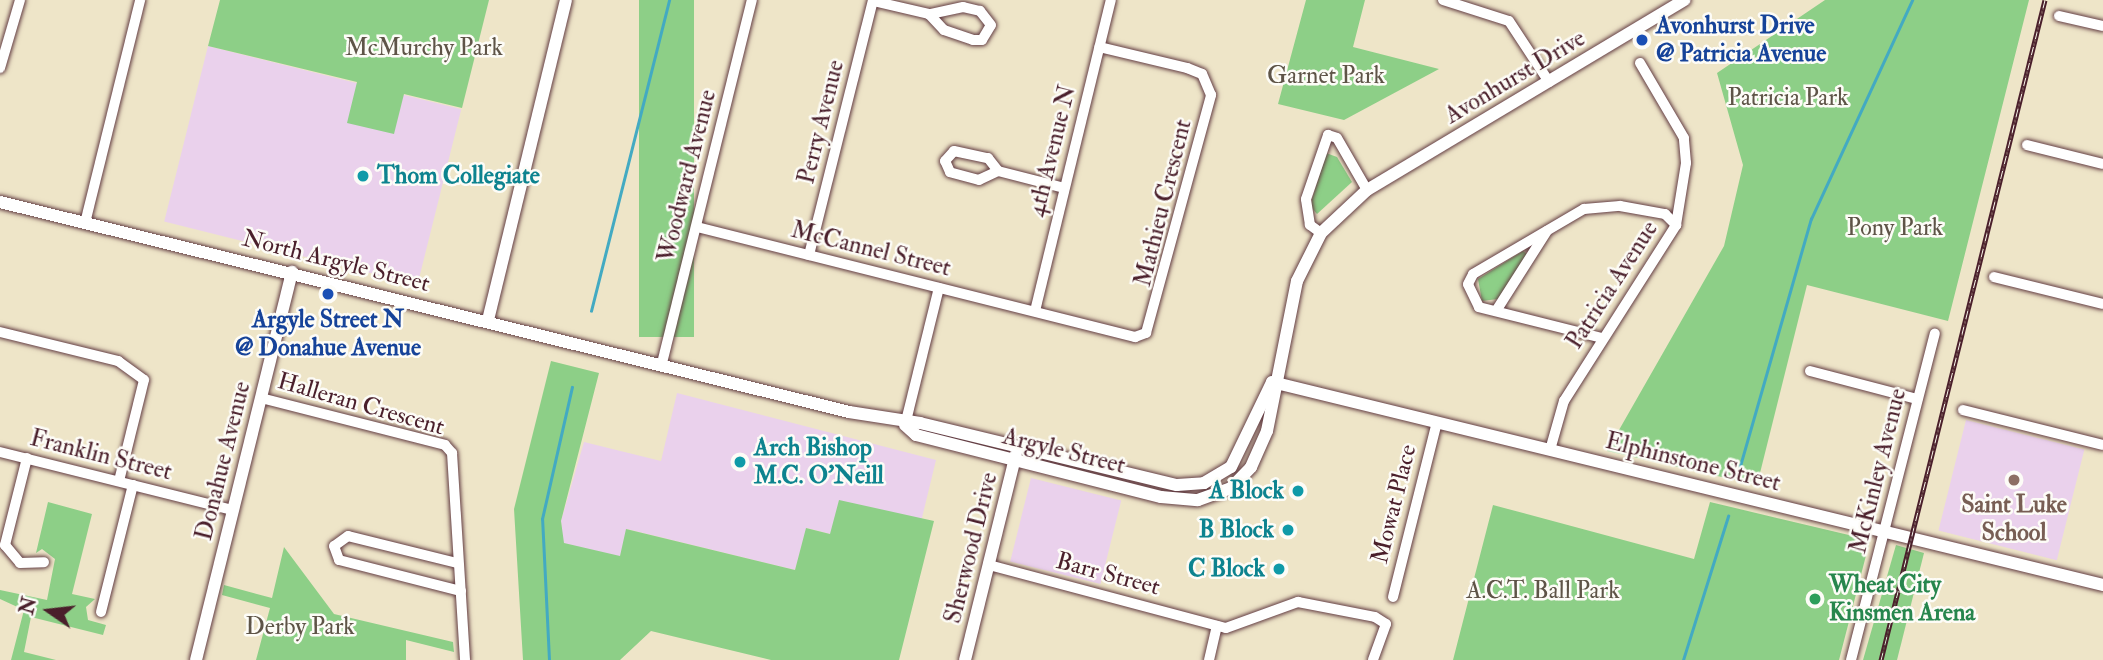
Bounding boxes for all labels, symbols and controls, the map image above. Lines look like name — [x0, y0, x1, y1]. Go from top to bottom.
place label: Avonhurst Drive @ Patricia Avenue — [1656, 12, 1826, 68]
street label: Avonhurst Drive — [1440, 24, 1590, 130]
marker: Avonhurst Drive @ Patricia Avenue — [1634, 32, 1650, 48]
park label: McMurchy Park — [345, 34, 503, 62]
street label: Perry Avenue — [792, 57, 850, 187]
park label: Garnet Park — [1267, 62, 1385, 90]
street label: 4th Avenue N — [1022, 82, 1082, 220]
park label: Patricia Park — [1728, 84, 1848, 112]
street label: Woodward Avenue — [652, 87, 722, 265]
street label: Mathieu Crescent — [1128, 116, 1198, 290]
place label: Thom Collegiate — [377, 162, 540, 190]
marker: Thom Collegiate — [355, 168, 371, 184]
park label: Pony Park — [1847, 214, 1943, 242]
street label: McCannel Street — [788, 215, 954, 283]
street label: Patricia Avenue — [1560, 216, 1664, 354]
street label: North Argyle Street — [239, 224, 433, 298]
marker: Argyle Street N @ Donahue Avenue — [320, 286, 336, 302]
place label: Argyle Street N @ Donahue Avenue — [235, 306, 421, 362]
street label: Halleran Crescent — [274, 366, 448, 442]
street label: Donahue Avenue — [189, 379, 257, 543]
street label: McKinley Avenue — [1844, 385, 1912, 557]
street label: Argyle Street — [1000, 422, 1128, 480]
street label: Franklin Street — [27, 423, 175, 487]
street label: Elphinstone Street — [1602, 426, 1784, 498]
place label: Arch Bishop M.C. O'Neill — [754, 434, 884, 490]
street label: Mowat Place — [1365, 442, 1423, 566]
marker: Arch Bishop M.C. O'Neill — [732, 454, 748, 470]
street label: Sherwood Drive — [938, 470, 1004, 626]
marker: Saint Luke School — [2006, 472, 2022, 488]
place label: A Block — [1209, 477, 1284, 505]
marker: A Block — [1290, 483, 1306, 499]
place label: Saint Luke School — [1961, 491, 2067, 547]
place label: B Block — [1199, 516, 1274, 544]
marker: B Block — [1280, 522, 1296, 538]
street label: Barr Street — [1053, 546, 1163, 602]
place label: C Block — [1188, 555, 1265, 583]
marker: C Block — [1271, 561, 1287, 577]
place label: Wheat City Kinsmen Arena — [1829, 571, 1975, 627]
north arrow — [14, 576, 84, 646]
park label: A.C.T. Ball Park — [1466, 577, 1620, 605]
marker: Wheat City Kinsmen Arena — [1807, 591, 1823, 607]
text: N — [15, 595, 42, 617]
park label: Derby Park — [245, 613, 355, 641]

